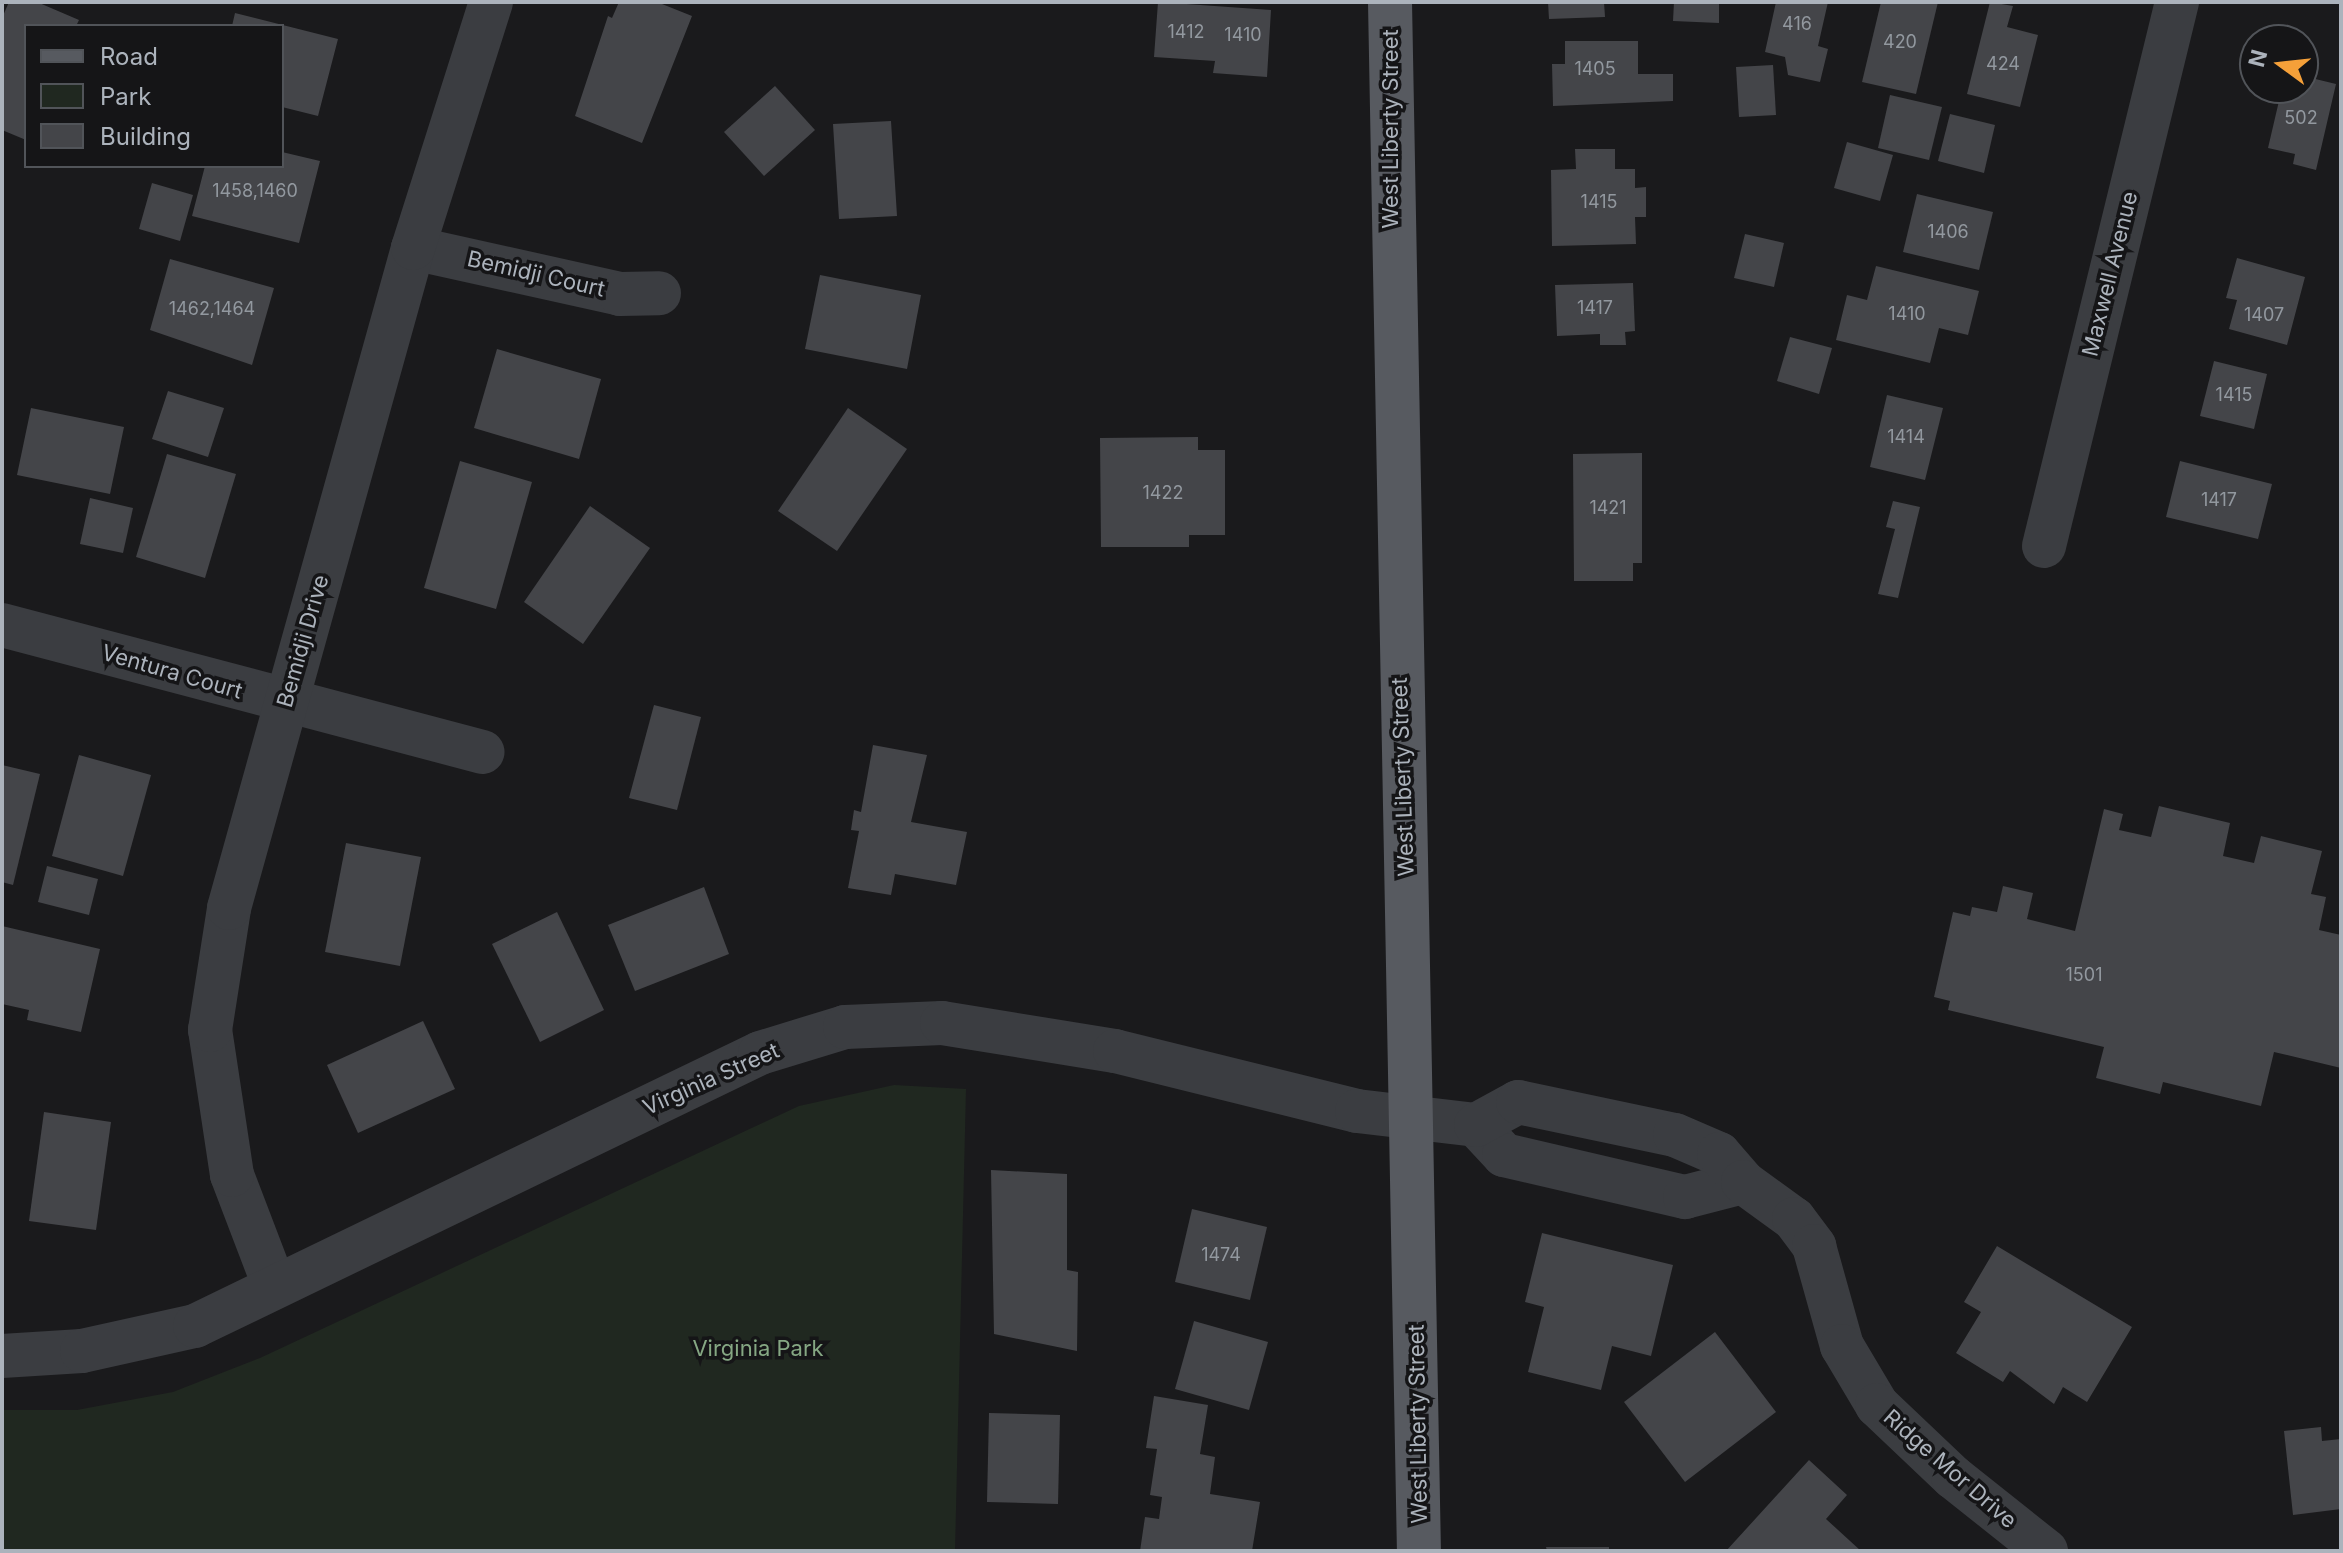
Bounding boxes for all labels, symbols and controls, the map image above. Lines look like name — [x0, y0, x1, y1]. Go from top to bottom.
house number: 416 — [1782, 13, 1812, 35]
house number: 1412 — [1168, 21, 1204, 43]
legend — [24, 24, 284, 168]
house number: 1410 — [1224, 24, 1262, 46]
north arrow — [2239, 24, 2319, 104]
street label: West Liberty Street — [1378, 29, 1404, 229]
house number: 420 — [1883, 31, 1917, 53]
text: Road — [100, 42, 158, 71]
text: N — [2243, 47, 2272, 70]
house number: 424 — [1986, 53, 2020, 75]
house number: 1405 — [1574, 58, 1616, 80]
text: Park — [100, 82, 151, 111]
house number: 502 — [2284, 107, 2318, 129]
text: Building — [100, 122, 191, 151]
house number: 1458,1460 — [212, 180, 298, 202]
street label: Maxwell Avenue — [2077, 189, 2143, 359]
house number: 1415 — [1581, 191, 1617, 213]
house number: 1406 — [1927, 221, 1969, 243]
street label: Bemidji Court — [465, 245, 607, 303]
house number: 1417 — [1577, 297, 1613, 319]
house number: 1462,1464 — [169, 298, 255, 320]
house number: 1410 — [1888, 303, 1926, 325]
house number: 1407 — [2244, 304, 2284, 326]
house number: 1415 — [2216, 384, 2252, 406]
house number: 1414 — [1887, 426, 1925, 448]
house number: 1422 — [1143, 482, 1183, 504]
house number: 1417 — [2201, 489, 2237, 511]
house number: 1421 — [1589, 497, 1627, 519]
street label: Bemidji Drive — [271, 572, 335, 710]
street label: Ventura Court — [99, 639, 245, 705]
street label: West Liberty Street — [1386, 677, 1420, 877]
house number: 1501 — [2066, 964, 2102, 986]
street label: Virginia Street — [639, 1037, 783, 1121]
house number: 1474 — [1201, 1244, 1241, 1266]
street label: West Liberty Street — [1403, 1324, 1433, 1524]
park label: Virginia Park — [692, 1336, 824, 1362]
street label: Ridge Mor Drive — [1878, 1404, 2022, 1534]

